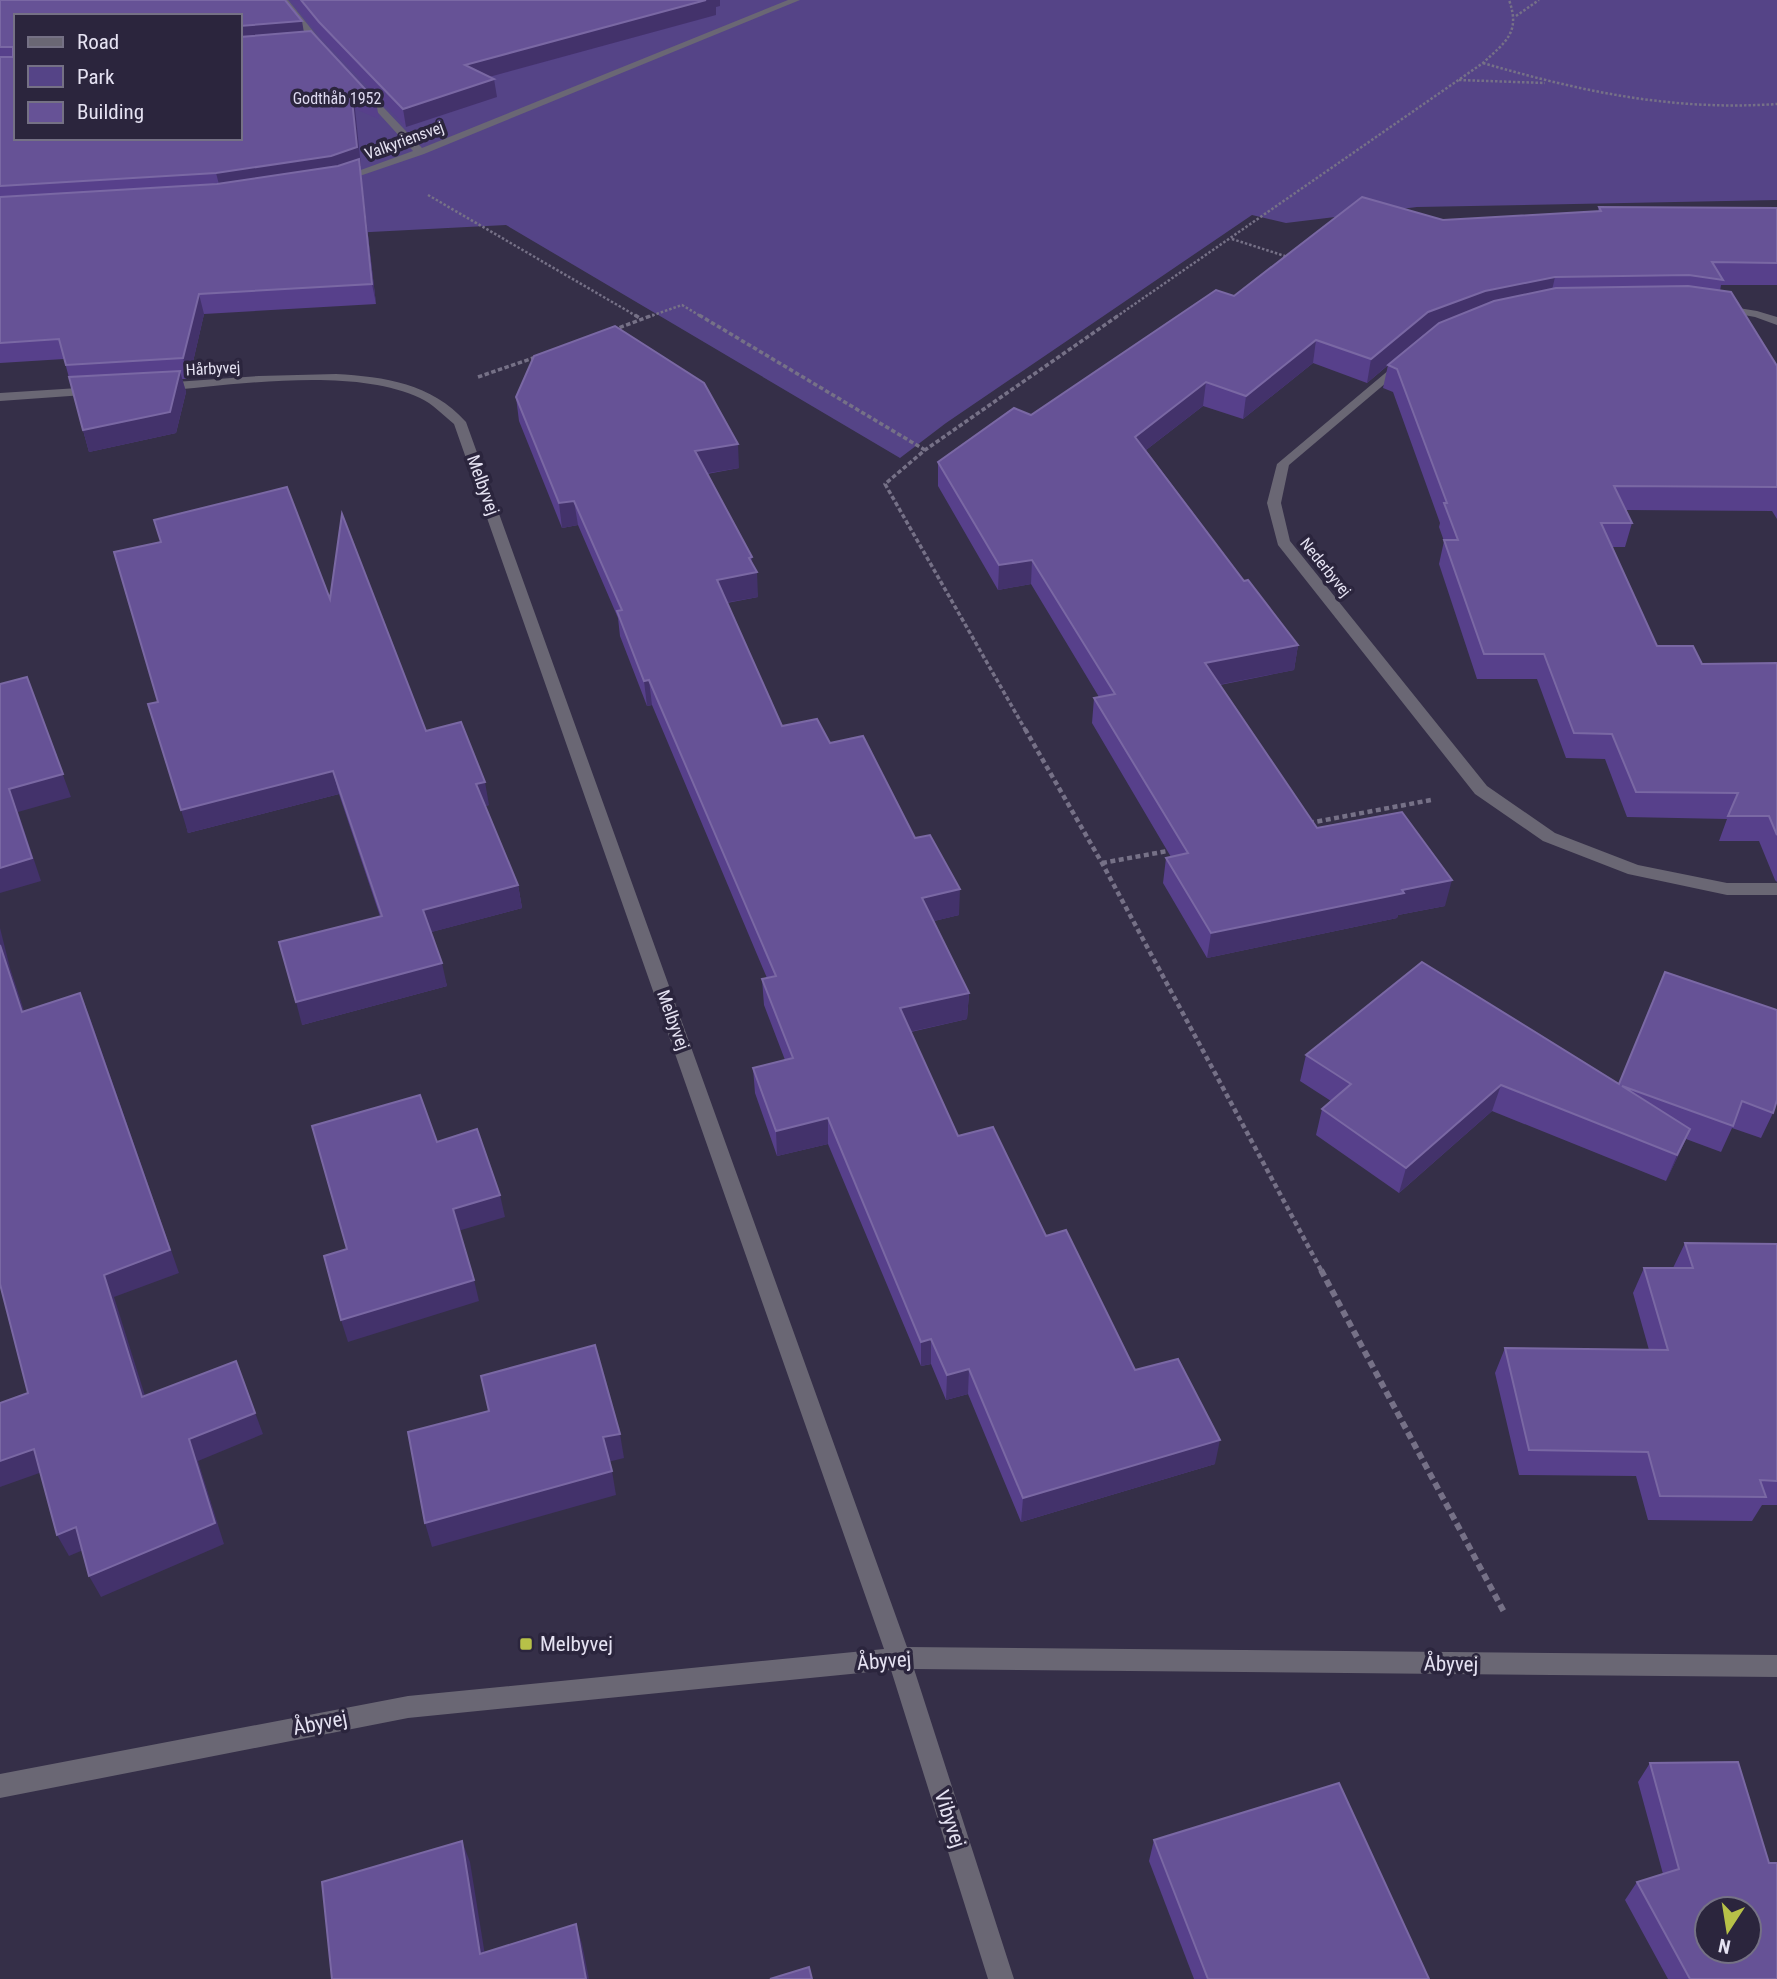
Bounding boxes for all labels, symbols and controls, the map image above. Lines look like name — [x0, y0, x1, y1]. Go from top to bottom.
legend — [14, 14, 242, 140]
text: Road — [77, 30, 119, 54]
text: Park — [77, 65, 115, 89]
park label: Godthåb 1952 — [293, 89, 381, 108]
text: Building — [77, 100, 144, 124]
street label: Valkyriensvej — [362, 117, 446, 164]
street label: Hårbyvej — [185, 358, 241, 379]
street label: Melbyvej — [463, 452, 504, 518]
street label: Nederbyvej — [1296, 534, 1355, 601]
street label: Melbyvej — [653, 987, 694, 1053]
place label: Melbyvej — [540, 1632, 613, 1656]
marker: Melbyvej — [518, 1636, 534, 1652]
street label: Åbyvej — [856, 1647, 912, 1675]
street label: Åbyvej — [1424, 1652, 1478, 1676]
street label: Åbyvej — [291, 1706, 349, 1740]
street label: Vibyvej — [929, 1787, 971, 1851]
north arrow — [1693, 1895, 1763, 1965]
text: N — [1716, 1934, 1733, 1959]

